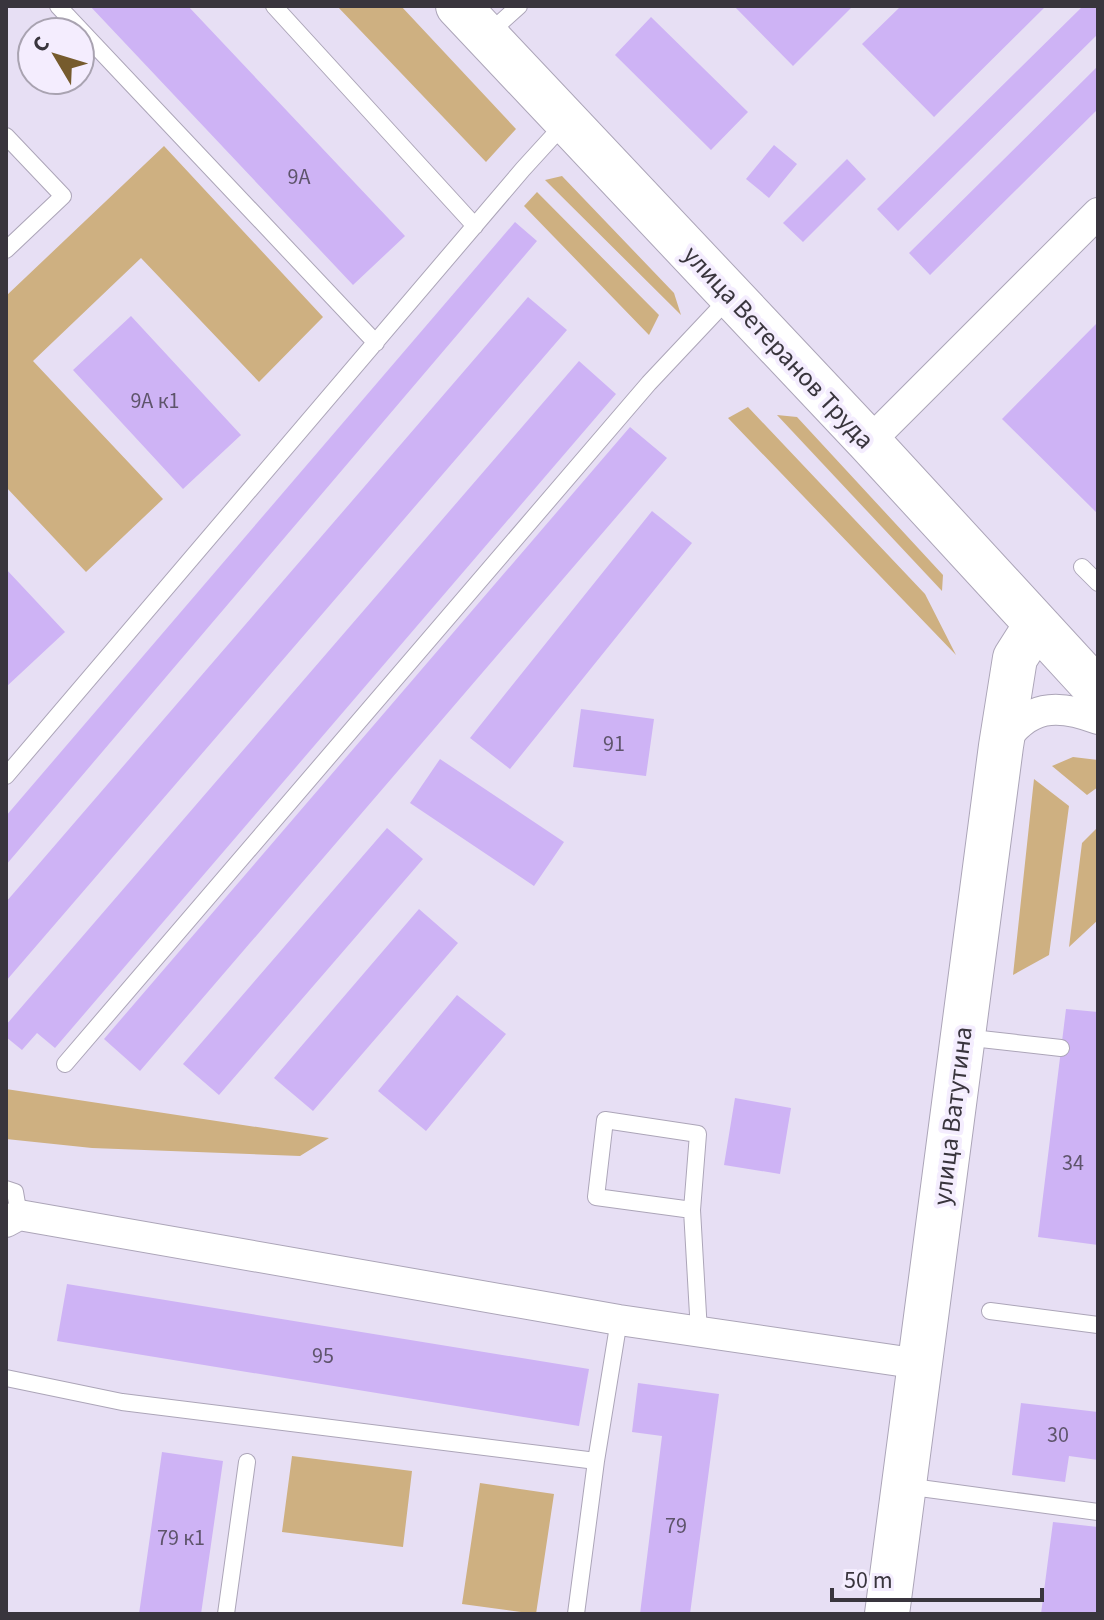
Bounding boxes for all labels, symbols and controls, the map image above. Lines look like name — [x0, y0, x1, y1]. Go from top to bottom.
north arrow — [16, 16, 96, 96]
text: С — [24, 29, 58, 59]
house number: 9А — [288, 161, 310, 193]
street label: улица Ветеранов Труда — [674, 237, 883, 457]
house number: 9А к1 — [130, 385, 180, 417]
house number: 91 — [603, 728, 625, 760]
street label: улица Ватутина — [923, 1025, 982, 1208]
house number: 34 — [1062, 1147, 1084, 1179]
house number: 95 — [312, 1340, 334, 1372]
house number: 30 — [1047, 1419, 1069, 1451]
house number: 79 — [665, 1510, 687, 1542]
house number: 79 к1 — [157, 1522, 205, 1554]
scale bar — [832, 1552, 1042, 1602]
text: 50 m — [844, 1563, 893, 1598]

